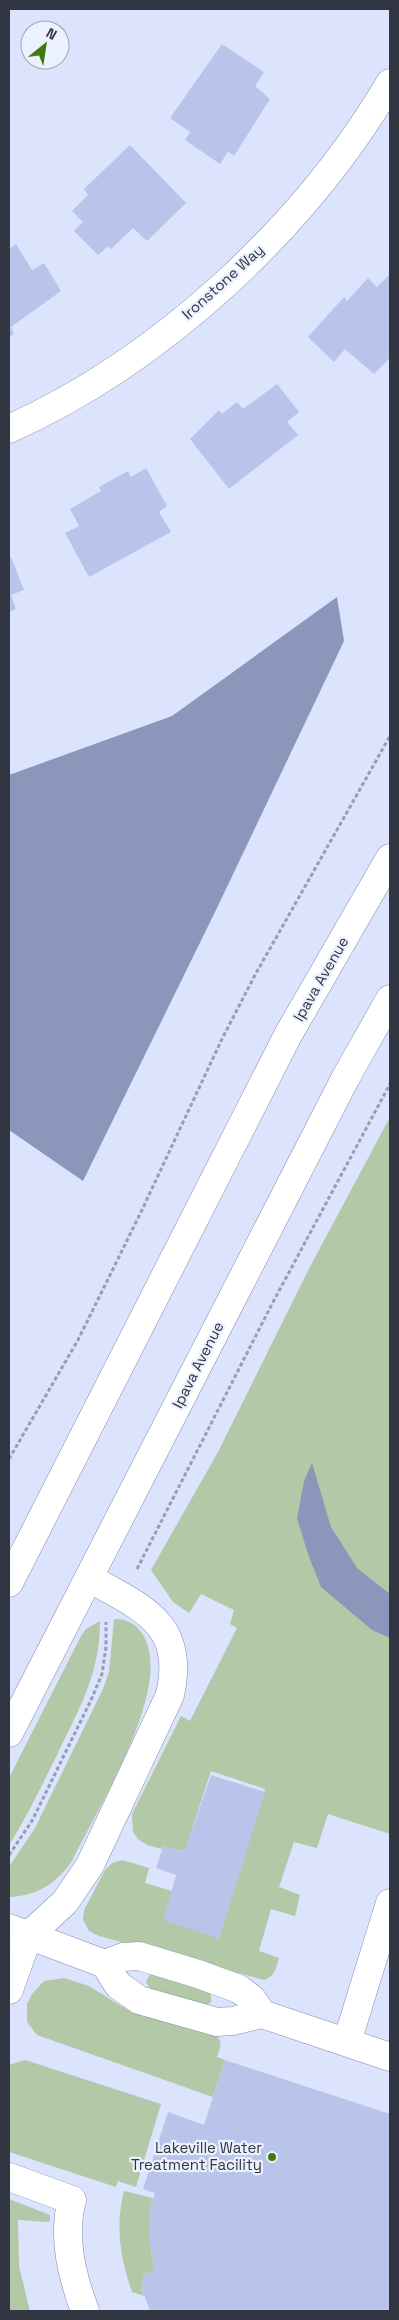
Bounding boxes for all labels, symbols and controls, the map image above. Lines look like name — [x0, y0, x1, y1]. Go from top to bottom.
north arrow — [20, 20, 70, 70]
text: N — [43, 24, 60, 44]
street label: Ironstone Way — [178, 240, 268, 323]
street label: Ipava Avenue — [289, 933, 353, 1024]
street label: Ipava Avenue — [168, 1318, 228, 1411]
place label: Lakeville Water Treatment Facility — [131, 2138, 262, 2174]
marker: Lakeville Water Treatment Facility — [266, 2151, 278, 2163]

